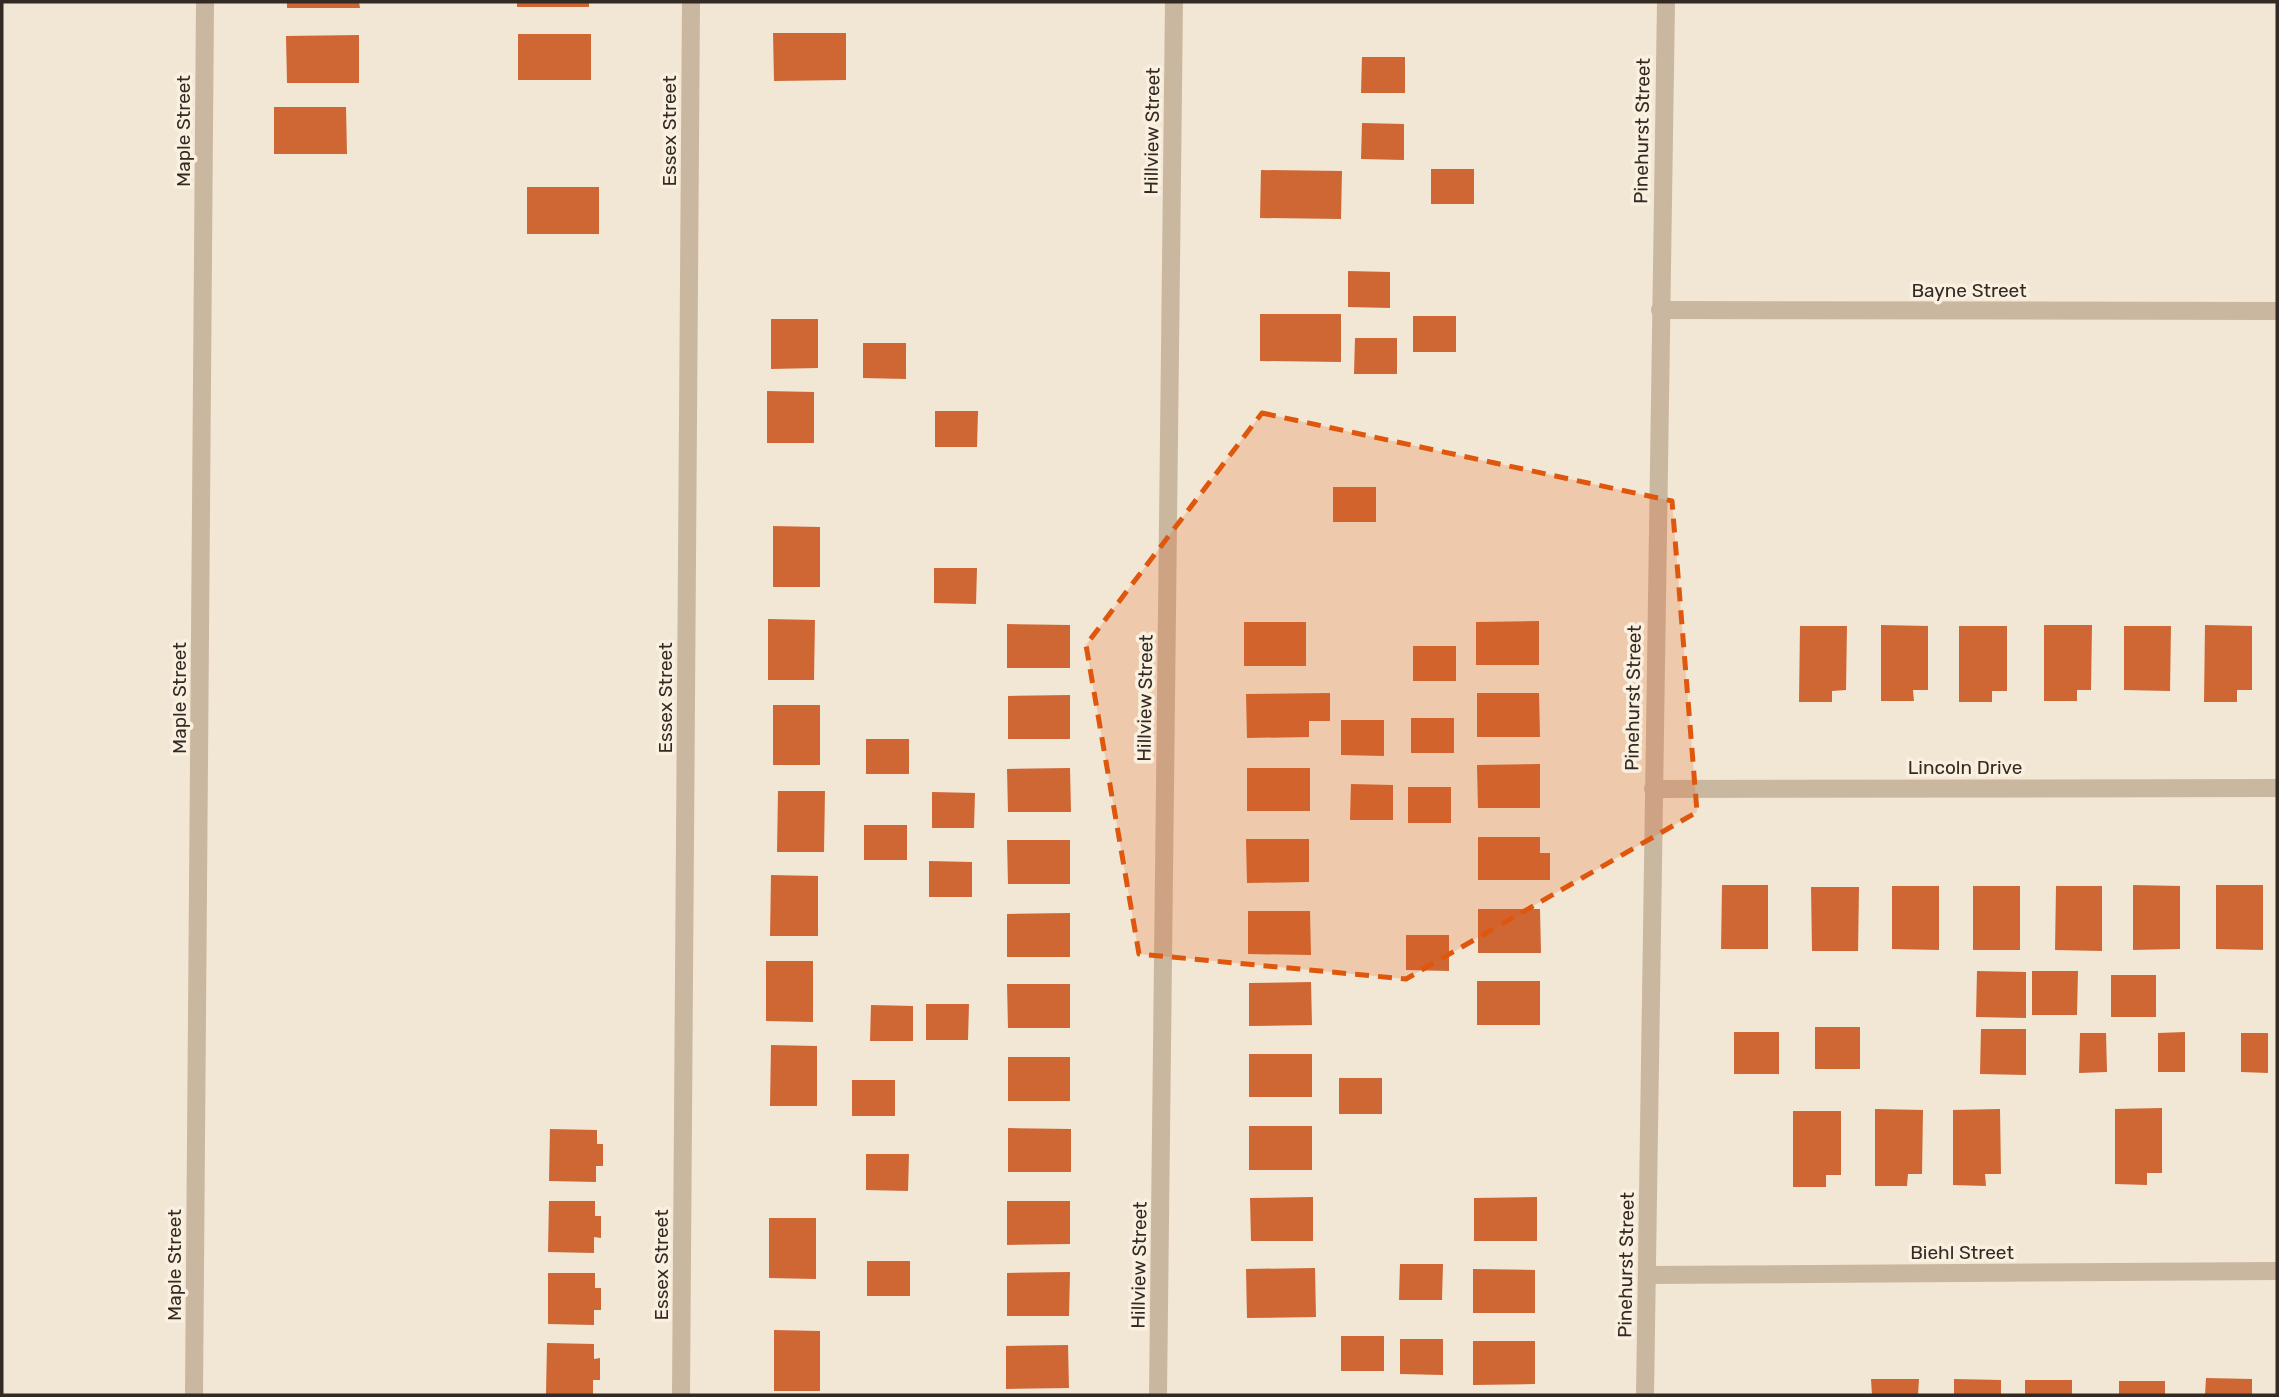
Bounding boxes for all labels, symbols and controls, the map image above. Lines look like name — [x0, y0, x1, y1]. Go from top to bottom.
street label: Pinehurst Street — [1629, 57, 1655, 204]
street label: Hillview Street — [1139, 67, 1165, 195]
street label: Maple Street — [172, 75, 195, 187]
street label: Essex Street — [658, 75, 681, 187]
street label: Bayne Street — [1911, 279, 2027, 302]
street label: Pinehurst Street — [1620, 624, 1646, 771]
street label: Hillview Street — [1132, 634, 1158, 762]
street label: Maple Street — [168, 642, 191, 754]
street label: Essex Street — [654, 642, 677, 754]
street label: Lincoln Drive — [1908, 756, 2022, 779]
street label: Pinehurst Street — [1613, 1191, 1639, 1338]
street label: Hillview Street — [1126, 1201, 1152, 1329]
street label: Maple Street — [163, 1209, 186, 1321]
street label: Essex Street — [650, 1209, 673, 1321]
street label: Biehl Street — [1910, 1241, 2014, 1264]

